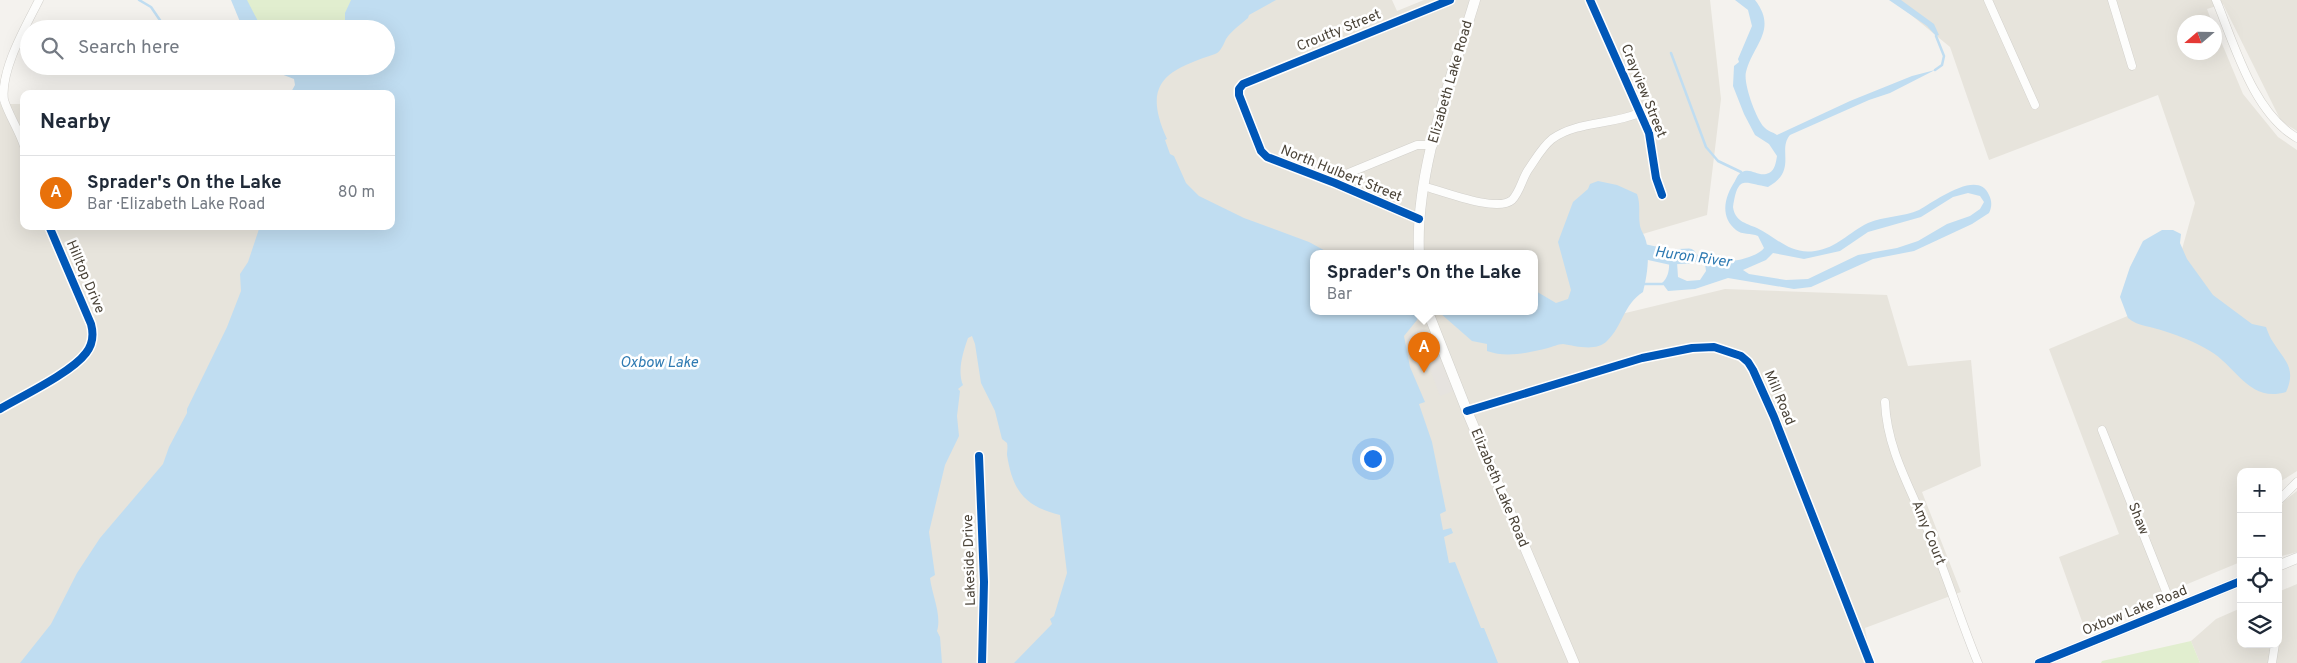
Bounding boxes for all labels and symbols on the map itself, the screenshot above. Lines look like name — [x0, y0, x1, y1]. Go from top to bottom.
street label: Croutty Street — [1294, 6, 1384, 56]
north arrow — [2177, 15, 2222, 60]
street label: Elizabeth Lake Road — [1425, 19, 1477, 145]
street label: Crayview Street — [1617, 42, 1669, 140]
street label: North Hulbert Street — [1278, 142, 1404, 206]
street label: Hilltop Drive — [62, 238, 108, 316]
water label: Huron River — [1654, 243, 1734, 273]
pin: A — [1408, 332, 1440, 373]
water label: Oxbow Lake — [620, 354, 698, 373]
street label: Mill Road — [1760, 368, 1798, 428]
street label: Elizabeth Lake Road — [1466, 426, 1532, 550]
your location — [1360, 446, 1386, 472]
street label: Amy Court — [1907, 498, 1949, 568]
street label: Shaw — [2124, 500, 2152, 538]
street label: Lakeside Drive — [960, 514, 980, 606]
street label: Oxbow Lake Road — [2080, 582, 2190, 640]

